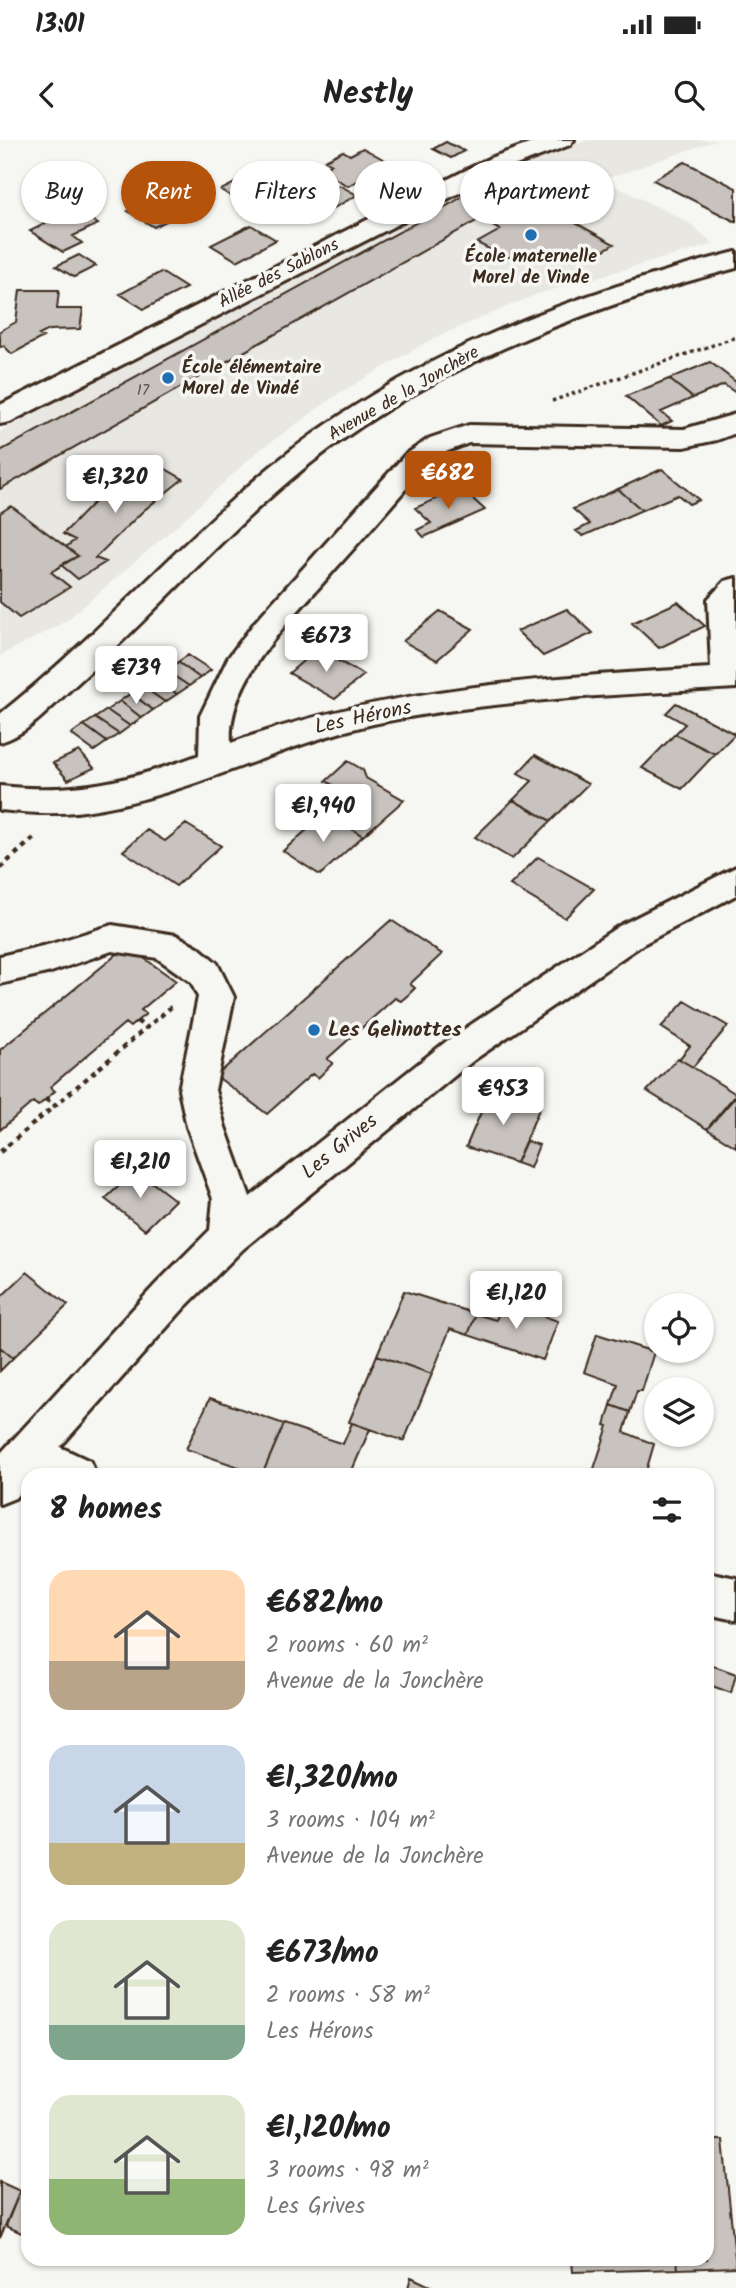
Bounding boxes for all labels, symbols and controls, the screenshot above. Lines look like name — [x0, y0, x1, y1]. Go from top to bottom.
text: 13:01 — [35, 4, 85, 46]
text: Nestly — [323, 69, 413, 120]
icon: back — [28, 76, 66, 114]
icon: search — [670, 76, 708, 114]
chip: Buy — [21, 161, 107, 224]
chip: Rent — [121, 161, 216, 224]
chip: Filters — [230, 161, 340, 224]
chip: New — [354, 161, 446, 224]
chip: Apartment — [460, 161, 614, 224]
marker: École maternelle Morel de Vinde — [523, 227, 539, 243]
street label: Allée des Sablons — [214, 231, 345, 317]
place label: École maternelle Morel de Vinde — [465, 243, 597, 293]
street label: Avenue de la Jonchère — [323, 339, 485, 449]
place label: École élémentaire Morel de Vindé — [182, 354, 322, 404]
marker: École élémentaire Morel de Vindé — [160, 370, 176, 386]
house number: 17 — [137, 378, 150, 403]
pin: €682 — [407, 452, 489, 511]
pin: €1,320 — [58, 456, 172, 515]
text: €682 — [421, 456, 475, 492]
text: €1,320 — [82, 460, 148, 496]
pin: €673 — [285, 615, 367, 674]
text: €673 — [301, 619, 351, 655]
pin: €739 — [95, 646, 177, 706]
text: €739 — [111, 651, 161, 687]
street label: Les Hérons — [312, 692, 414, 744]
pin: €1,940 — [266, 784, 380, 844]
text: €1,940 — [291, 789, 355, 825]
place label: Les Gelinottes — [328, 1014, 462, 1047]
marker: Les Gelinottes — [306, 1022, 322, 1038]
pin: €953 — [462, 1068, 544, 1127]
text: €953 — [478, 1072, 528, 1108]
street label: Les Grives — [295, 1106, 386, 1188]
pin: €1,210 — [83, 1140, 197, 1200]
text: €1,210 — [110, 1145, 170, 1181]
pin: €1,120 — [459, 1272, 573, 1331]
text: €1,120 — [486, 1276, 546, 1312]
map controls — [644, 1293, 714, 1447]
button: locate — [644, 1293, 714, 1363]
button: layers — [644, 1377, 714, 1447]
text: 8 homes — [49, 1486, 162, 1534]
icon: filters — [648, 1491, 686, 1529]
text: €682/mo — [266, 1580, 383, 1628]
icon: home — [105, 1598, 189, 1682]
text: 2 rooms · 60 m² — [266, 1628, 428, 1664]
text: Avenue de la Jonchère — [266, 1664, 484, 1700]
text: €1,320/mo — [266, 1755, 398, 1803]
icon: home — [105, 1773, 189, 1857]
text: 3 rooms · 104 m² — [266, 1803, 435, 1839]
text: Avenue de la Jonchère — [266, 1839, 484, 1875]
text: €673/mo — [266, 1930, 379, 1978]
icon: home — [105, 1948, 189, 2032]
text: 2 rooms · 58 m² — [266, 1978, 430, 2014]
text: Les Hérons — [266, 2014, 374, 2050]
text: €1,120/mo — [266, 2105, 391, 2153]
icon: home — [105, 2123, 189, 2207]
text: 3 rooms · 98 m² — [266, 2153, 429, 2189]
text: Les Grives — [266, 2189, 365, 2225]

